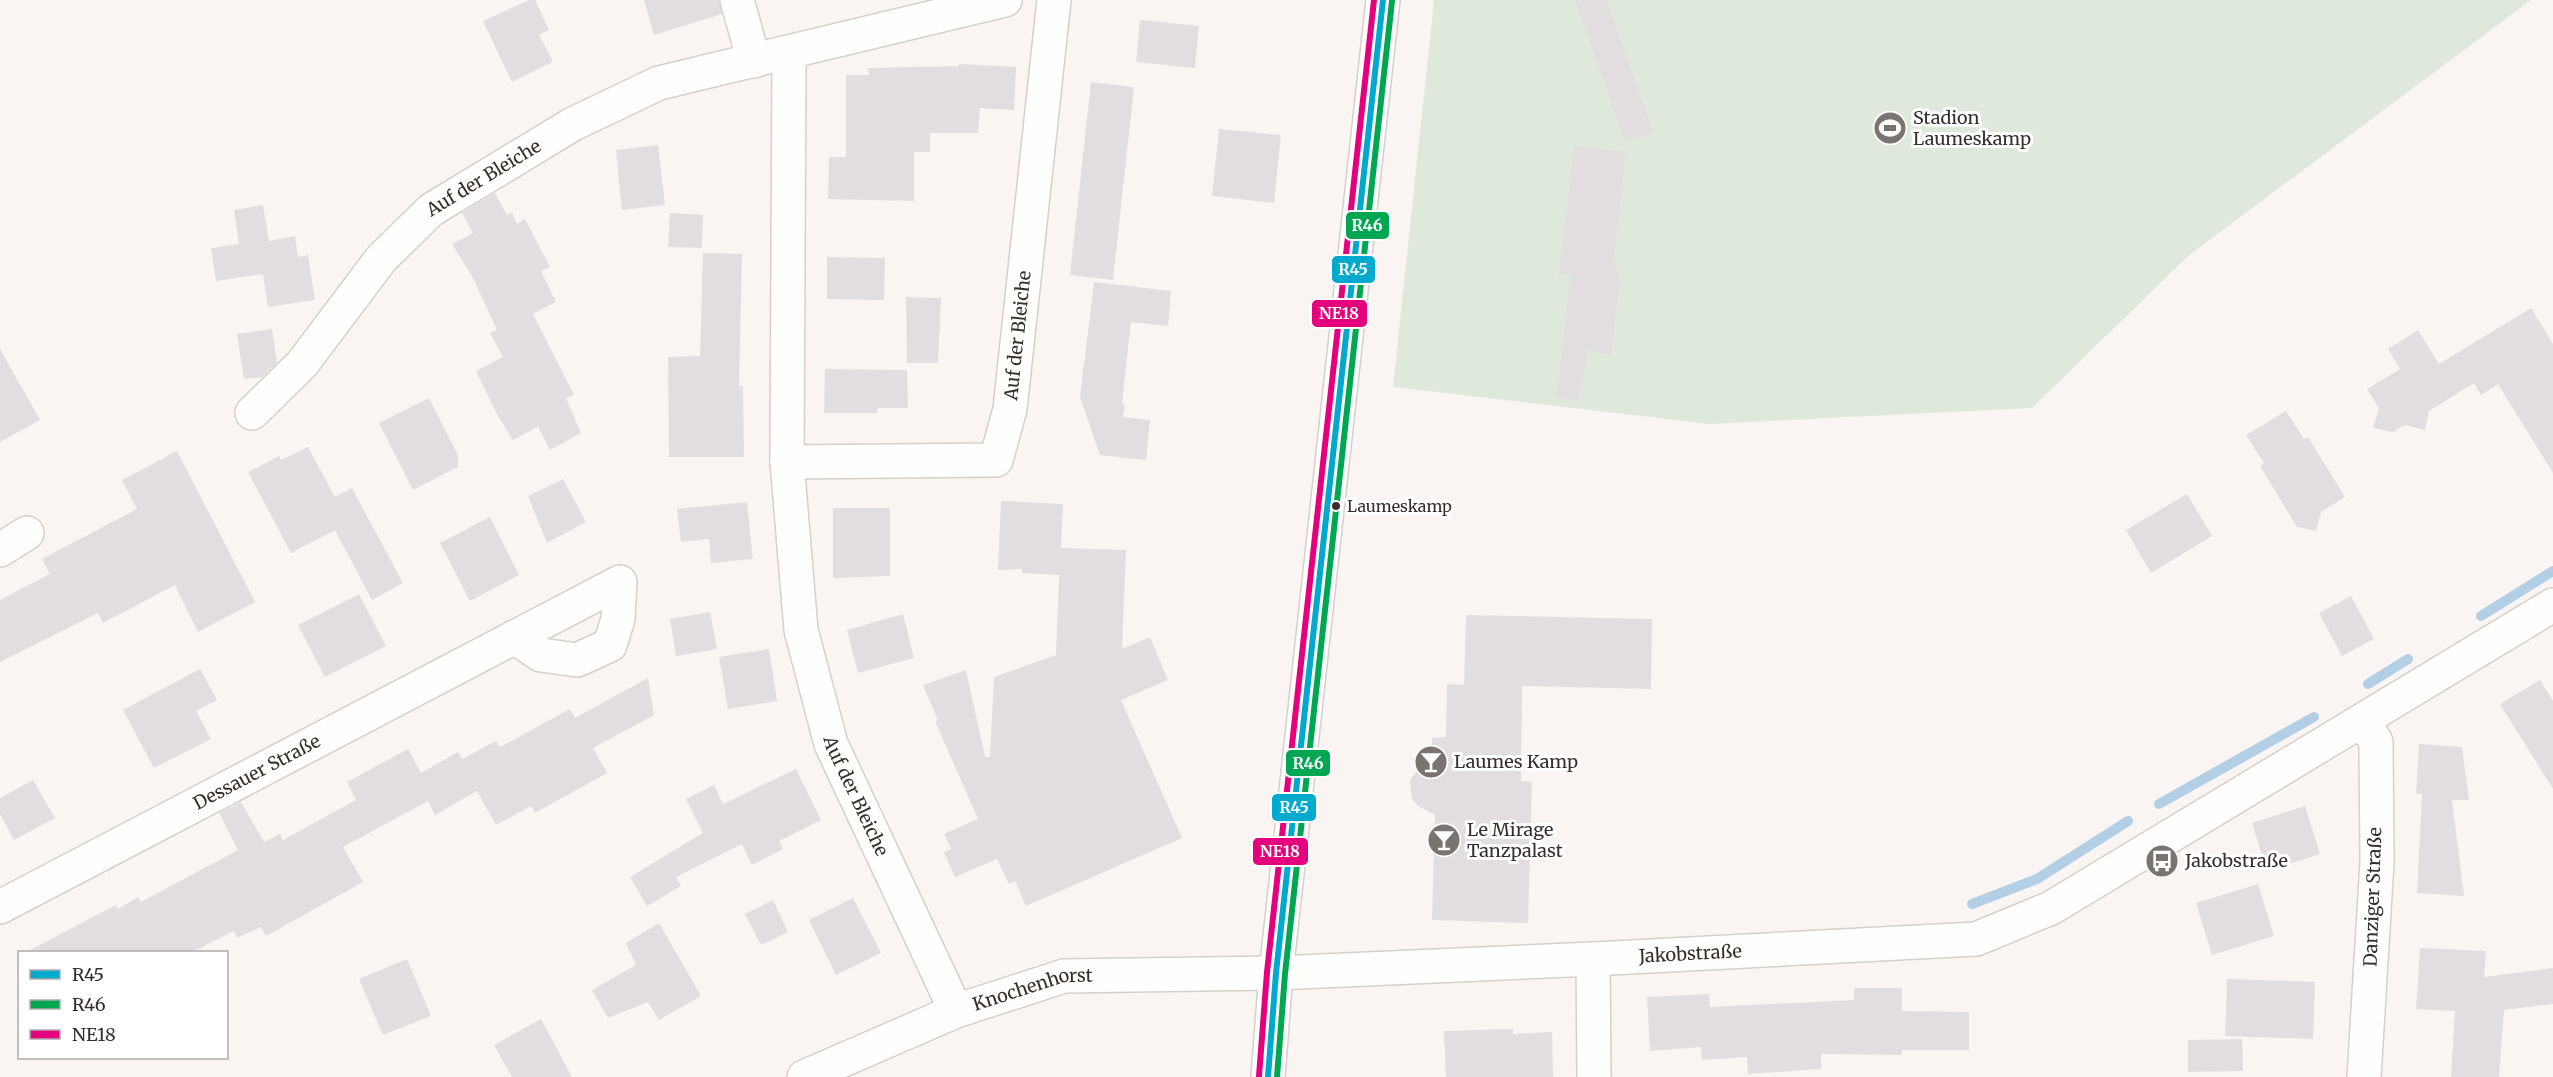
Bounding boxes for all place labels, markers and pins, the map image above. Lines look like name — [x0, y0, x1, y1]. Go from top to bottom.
place label: Stadion Laumeskamp — [1913, 106, 2031, 150]
sports icon: Stadion Laumeskamp — [1872, 110, 1908, 146]
place label: Laumeskamp — [1347, 496, 1452, 516]
marker: Laumeskamp — [1330, 500, 1342, 512]
bar icon: Laumes Kamp — [1413, 744, 1449, 780]
place label: Laumes Kamp — [1454, 750, 1578, 773]
place label: Le Mirage Tanzpalast — [1467, 818, 1563, 862]
bar icon: Le Mirage Tanzpalast — [1426, 822, 1462, 858]
bus stop icon: Jakobstraße — [2144, 843, 2180, 879]
place label: Jakobstraße — [2184, 849, 2288, 872]

